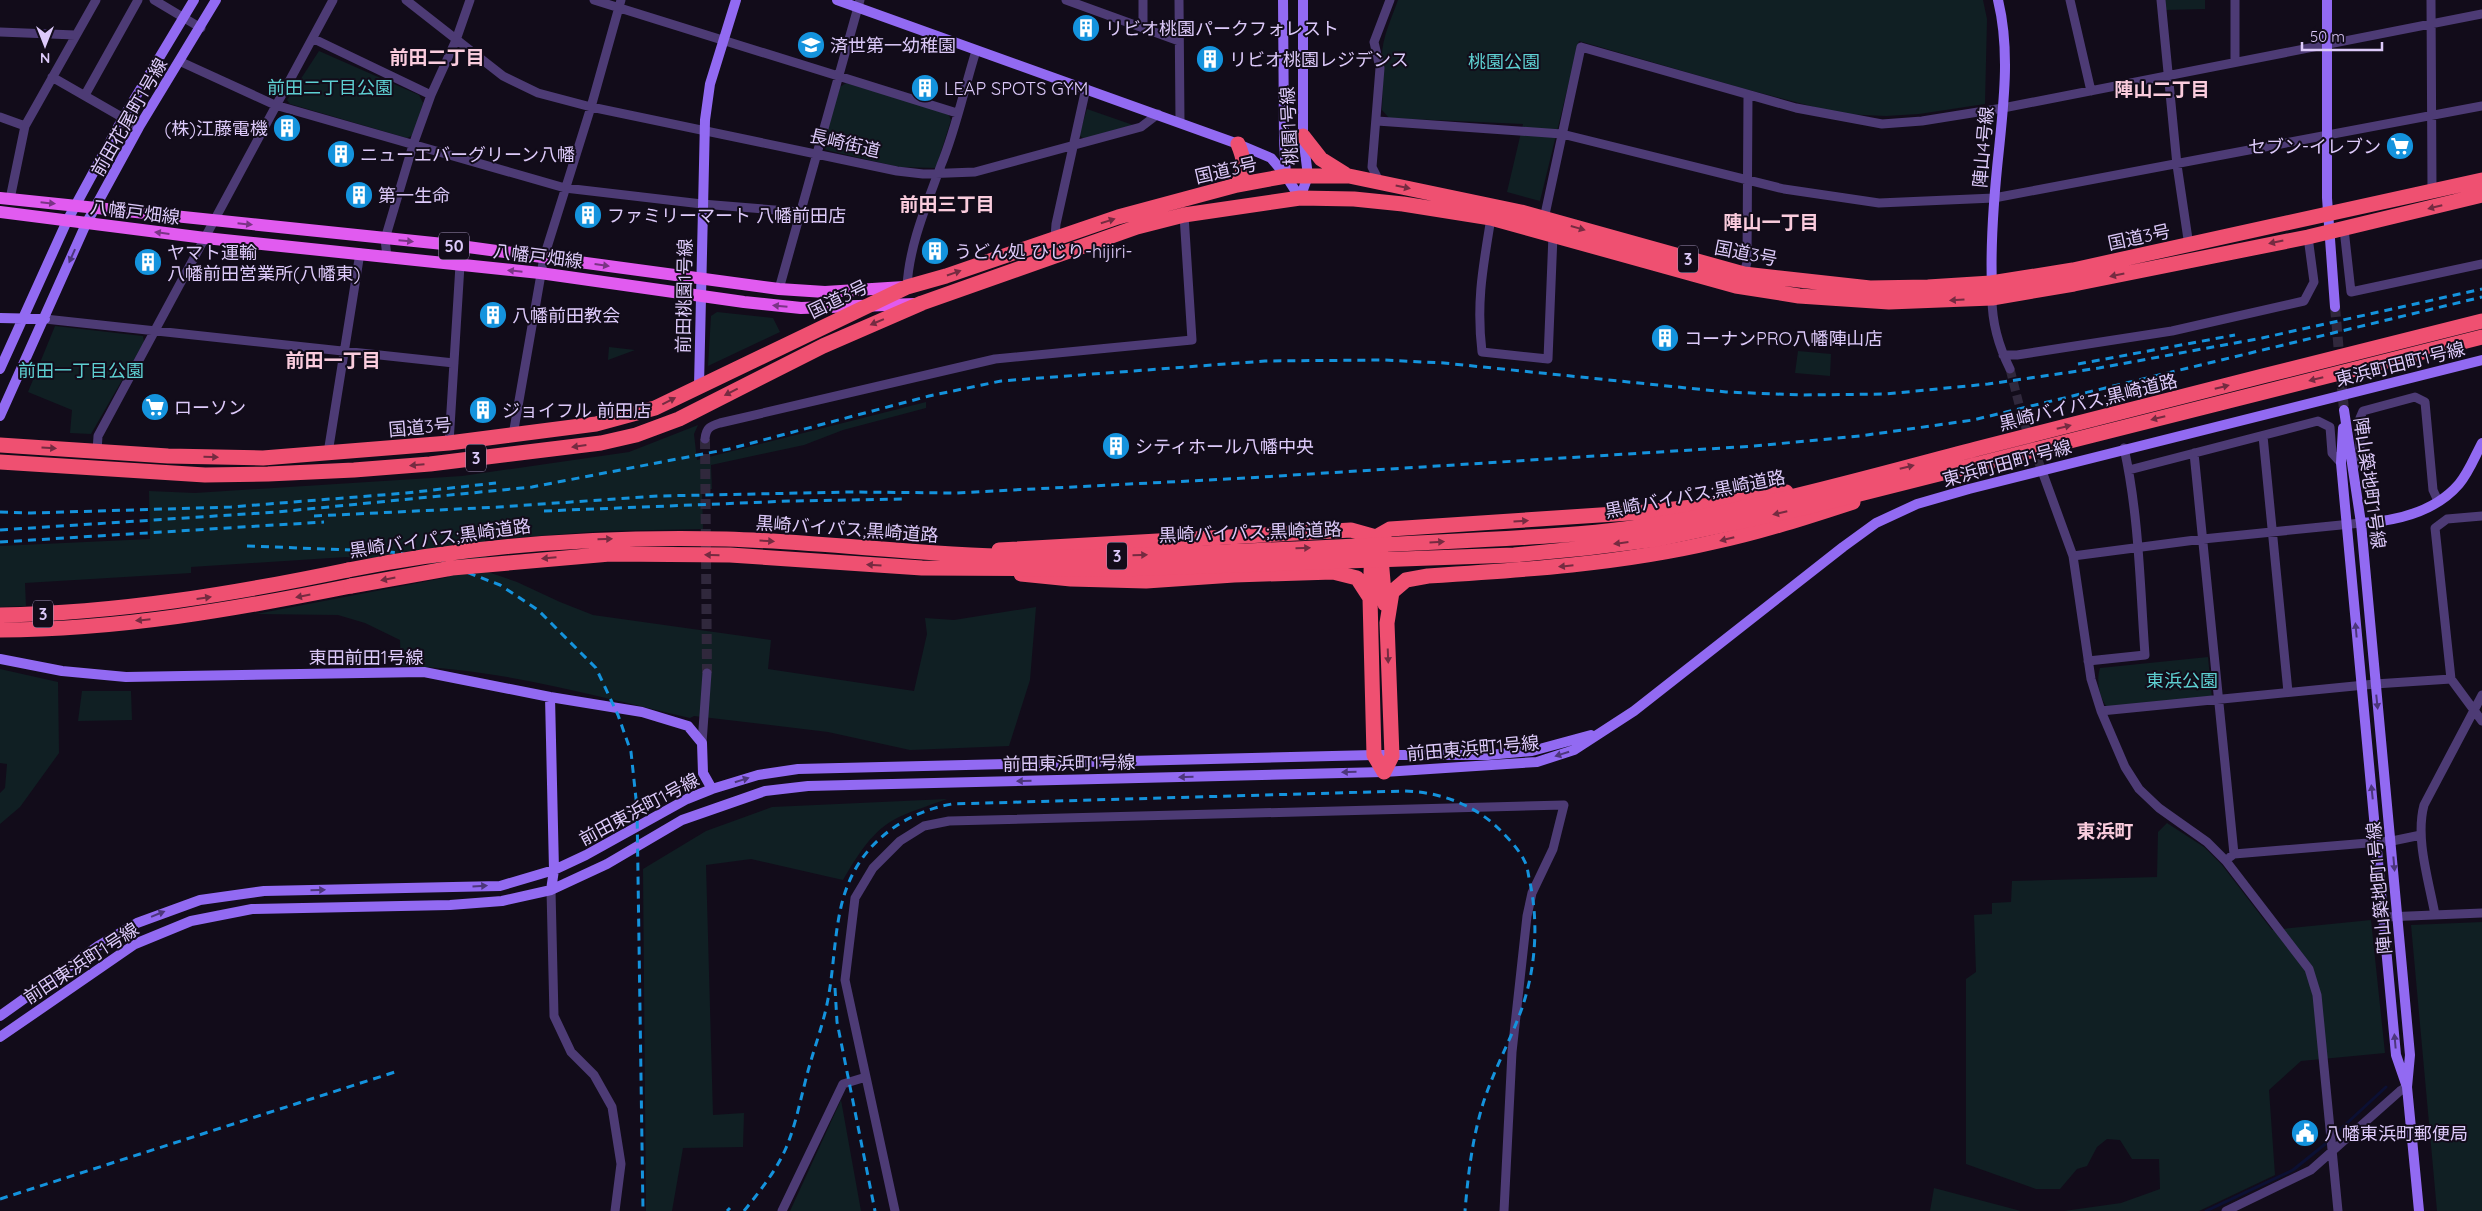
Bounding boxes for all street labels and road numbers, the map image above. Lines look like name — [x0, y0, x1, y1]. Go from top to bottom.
street label: 前田花尾町1号線 — [86, 54, 172, 180]
street label: 桃園1号線 — [1275, 86, 1303, 166]
street label: 陣山4号線 — [1968, 105, 1998, 189]
street label: 長崎街道 — [807, 124, 883, 162]
street label: 国道3号 — [1193, 152, 1259, 188]
street label: 八幡戸畑線 — [89, 195, 181, 229]
street label: 国道3号 — [2106, 219, 2172, 255]
road number: 50 — [439, 232, 469, 260]
street label: 国道3号 — [1713, 236, 1779, 270]
street label: 前田桃園1号線 — [672, 238, 696, 354]
street label: 八幡戸畑線 — [492, 239, 584, 273]
road number: 3 — [1678, 245, 1698, 272]
street label: 国道3号 — [804, 275, 872, 323]
street label: 東浜町田町1号線 — [2333, 337, 2467, 391]
street label: 黒崎バイパス;黒崎道路 — [1996, 369, 2180, 435]
street label: 国道3号 — [387, 413, 453, 441]
street label: 陣山築地町1号線 — [2349, 416, 2391, 550]
street label: 東浜町田町1号線 — [1940, 435, 2074, 491]
road number: 3 — [466, 444, 486, 472]
street label: 黒崎バイパス;黒崎道路 — [1603, 465, 1787, 523]
street label: 黒崎バイパス;黒崎道路 — [755, 511, 939, 547]
street label: 黒崎バイパス;黒崎道路 — [348, 514, 532, 562]
street label: 黒崎バイパス;黒崎道路 — [1158, 517, 1342, 547]
road number: 3 — [1107, 542, 1127, 570]
road number: 3 — [33, 600, 53, 628]
street label: 東田前田1号線 — [309, 646, 423, 669]
street label: 前田東浜町1号線 — [1406, 731, 1540, 765]
street label: 前田東浜町1号線 — [1002, 750, 1136, 776]
street label: 前田東浜町1号線 — [575, 768, 703, 850]
street label: 陣山築地町1号線 — [2362, 821, 2396, 955]
street label: 前田東浜町1号線 — [19, 917, 143, 1009]

